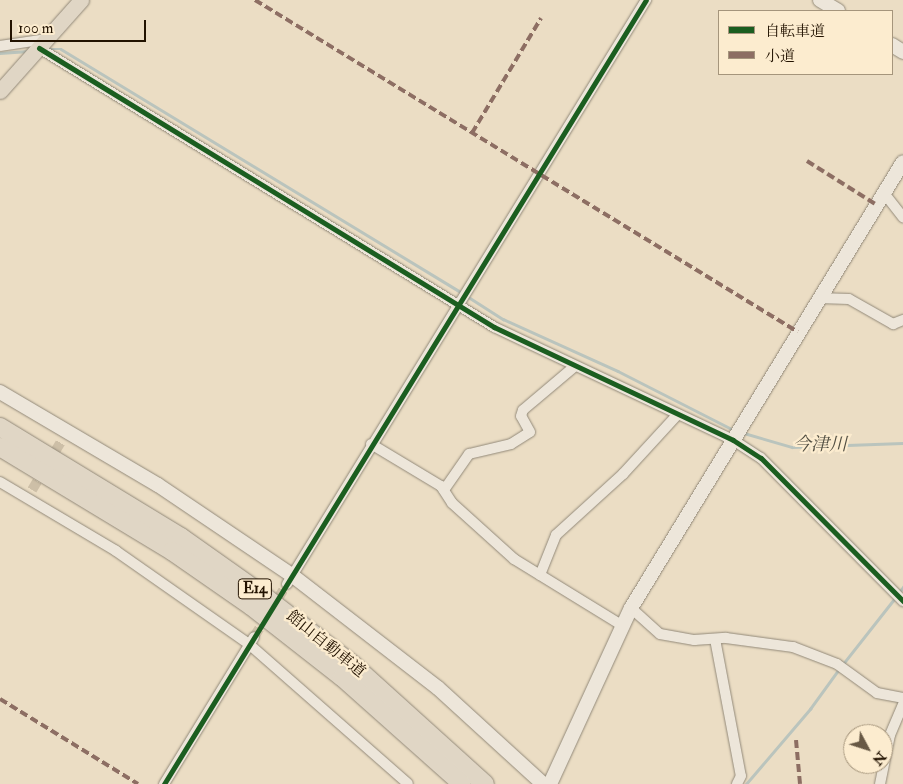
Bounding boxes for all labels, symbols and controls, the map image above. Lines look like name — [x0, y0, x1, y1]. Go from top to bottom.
scale bar — [12, 10, 149, 42]
legend — [718, 10, 893, 75]
text: 100 m — [18, 19, 53, 38]
text: 自転車道 — [765, 22, 825, 41]
text: 小道 — [765, 47, 795, 66]
water label: 今津川 — [793, 434, 847, 456]
road number: E14 — [238, 576, 272, 602]
street label: 館山自動車道 — [283, 606, 369, 682]
north arrow — [843, 724, 893, 774]
text: N — [869, 748, 890, 769]

